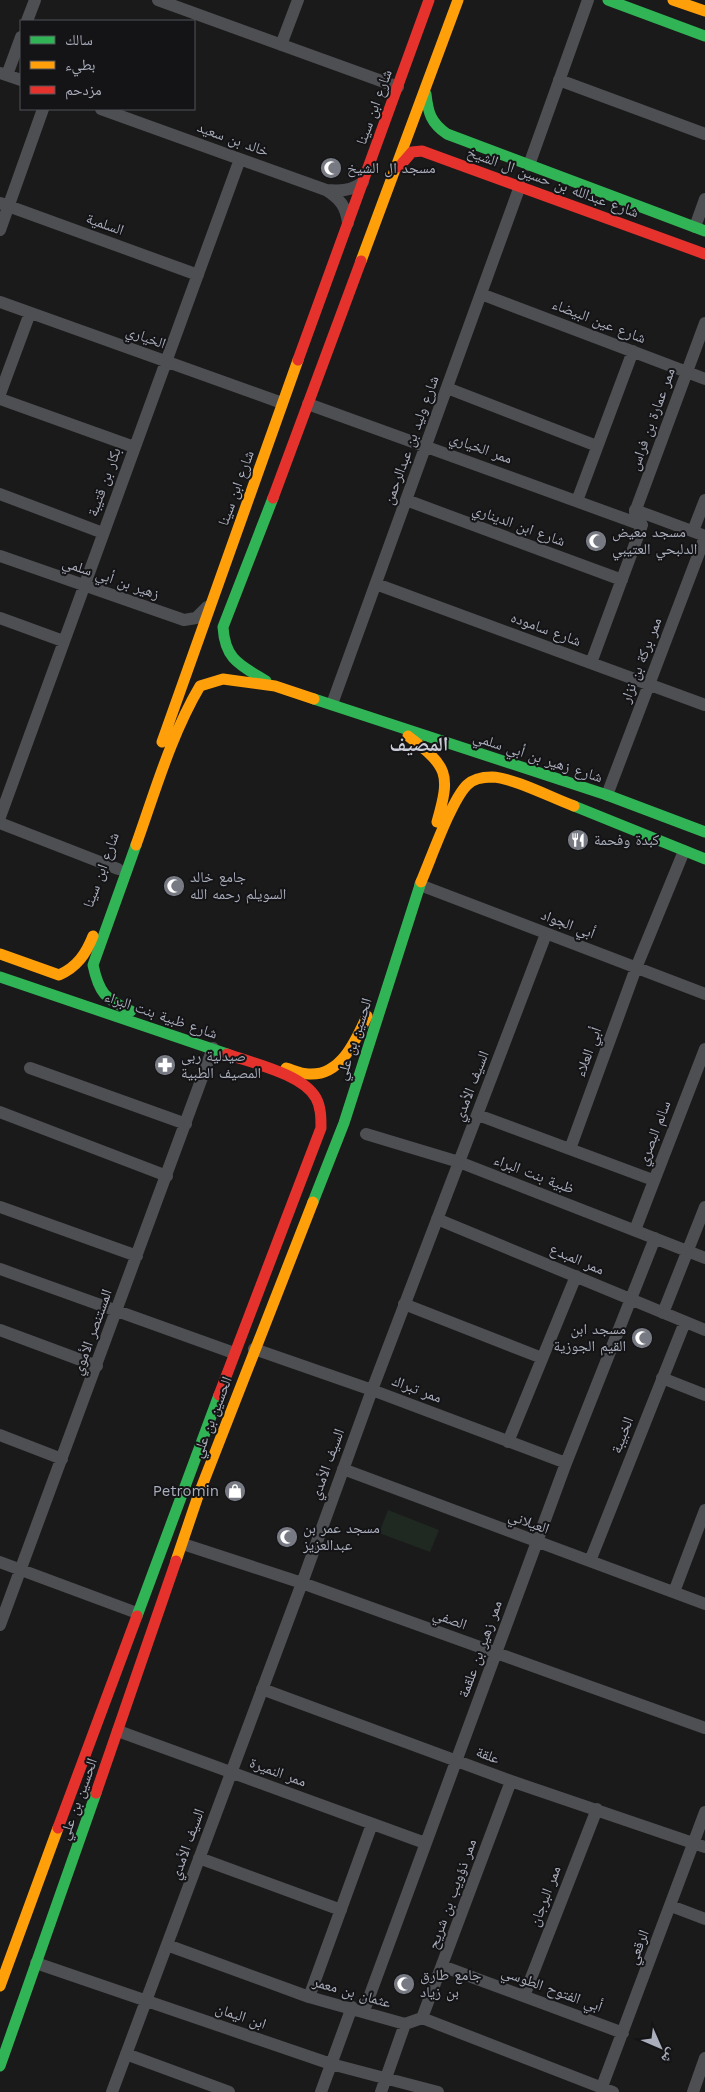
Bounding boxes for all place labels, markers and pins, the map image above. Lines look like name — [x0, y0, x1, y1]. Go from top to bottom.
mosque icon: مسجد ال الشيخ — [319, 156, 343, 180]
place label: مسجد ال الشيخ — [347, 159, 436, 178]
place label: مسجد معيض الدلبحي العتيبي — [612, 523, 697, 561]
mosque icon: مسجد معيض الدلبحي العتيبي — [584, 529, 608, 553]
restaurant icon: كبدة وفحمة — [566, 828, 590, 852]
place label: كبدة وفحمة — [594, 831, 659, 849]
place label: جامع خالد السويلم رحمه الله — [190, 868, 286, 904]
mosque icon: جامع خالد السويلم رحمه الله — [162, 874, 186, 898]
place label: صيدلية ربى المصيف الطبية — [181, 1047, 261, 1082]
pharmacy icon: صيدلية ربى المصيف الطبية — [153, 1053, 177, 1077]
place label: مسجد ابن القيم الجوزية — [554, 1320, 626, 1356]
mosque icon: مسجد ابن القيم الجوزية — [630, 1326, 654, 1350]
shop icon: Petromin — [223, 1479, 247, 1503]
place label: Petromin — [153, 1482, 219, 1500]
place label: مسجد عمر بن عبدالعزيز — [302, 1519, 380, 1554]
mosque icon: مسجد عمر بن عبدالعزيز — [275, 1525, 299, 1549]
place label: جامع طارق بن زياد — [420, 1966, 482, 2002]
mosque icon: جامع طارق بن زياد — [392, 1972, 416, 1996]

